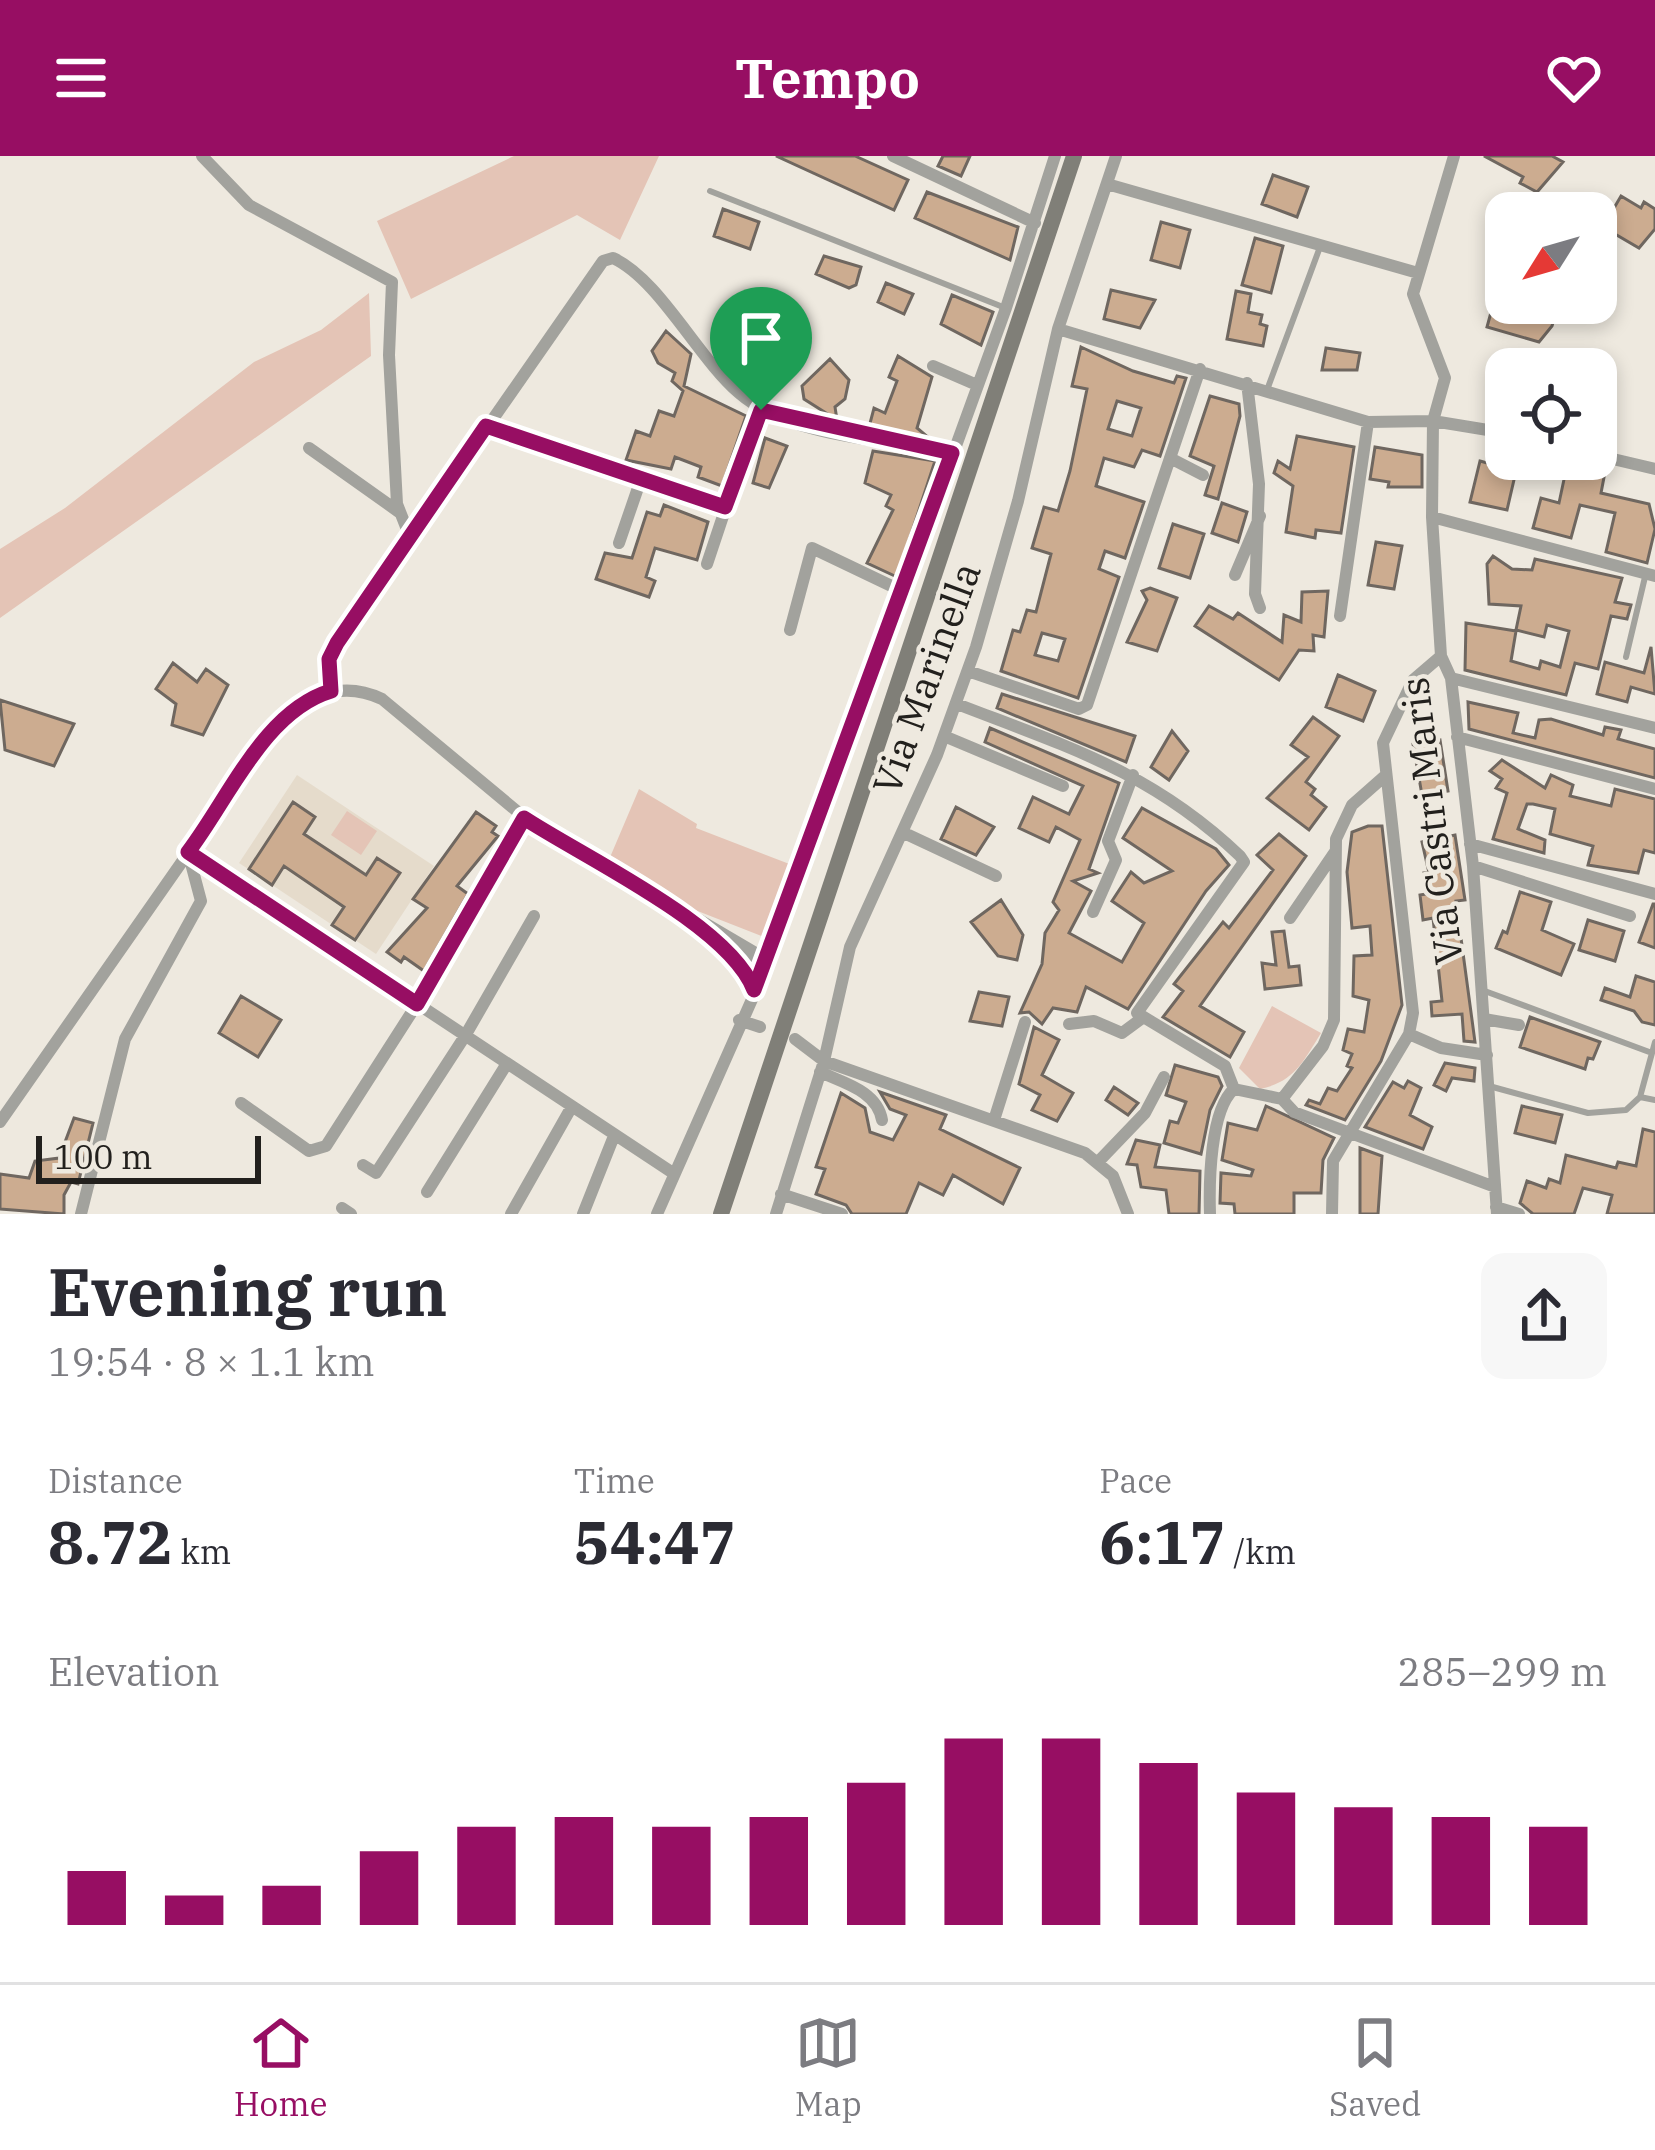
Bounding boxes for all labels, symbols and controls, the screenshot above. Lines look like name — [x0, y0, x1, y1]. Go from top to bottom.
text: Tempo — [735, 43, 920, 113]
icon: menu — [48, 45, 114, 111]
icon: heart — [1541, 45, 1607, 111]
north arrow — [1485, 192, 1617, 324]
map controls — [1485, 192, 1617, 480]
pin — [710, 287, 812, 410]
icon: arrive — [728, 305, 794, 371]
button: locate — [1485, 348, 1617, 480]
street label: Via Marinella — [860, 555, 992, 801]
street label: Via Castri Maris — [1388, 674, 1474, 968]
scale bar — [36, 1130, 261, 1183]
text: 100 m — [54, 1135, 153, 1178]
text: Evening run — [48, 1248, 447, 1334]
button: share — [1481, 1253, 1607, 1379]
text: 19:54 · 8 × 1.1 km — [48, 1336, 375, 1387]
text: Distance — [48, 1459, 183, 1502]
text: Time — [574, 1459, 655, 1502]
text: Pace — [1099, 1459, 1172, 1502]
text: 8.72 — [48, 1502, 173, 1581]
text: 54:47 — [574, 1502, 736, 1581]
text: 6:17 — [1099, 1502, 1226, 1581]
text: km — [173, 1530, 231, 1573]
text: /km — [1226, 1530, 1296, 1573]
text: Elevation — [48, 1646, 220, 1697]
text: 285–299 m — [1397, 1646, 1607, 1697]
tab: Home — [234, 2010, 327, 2125]
tab: Map — [795, 2010, 862, 2125]
tab: Saved — [1329, 2010, 1421, 2125]

